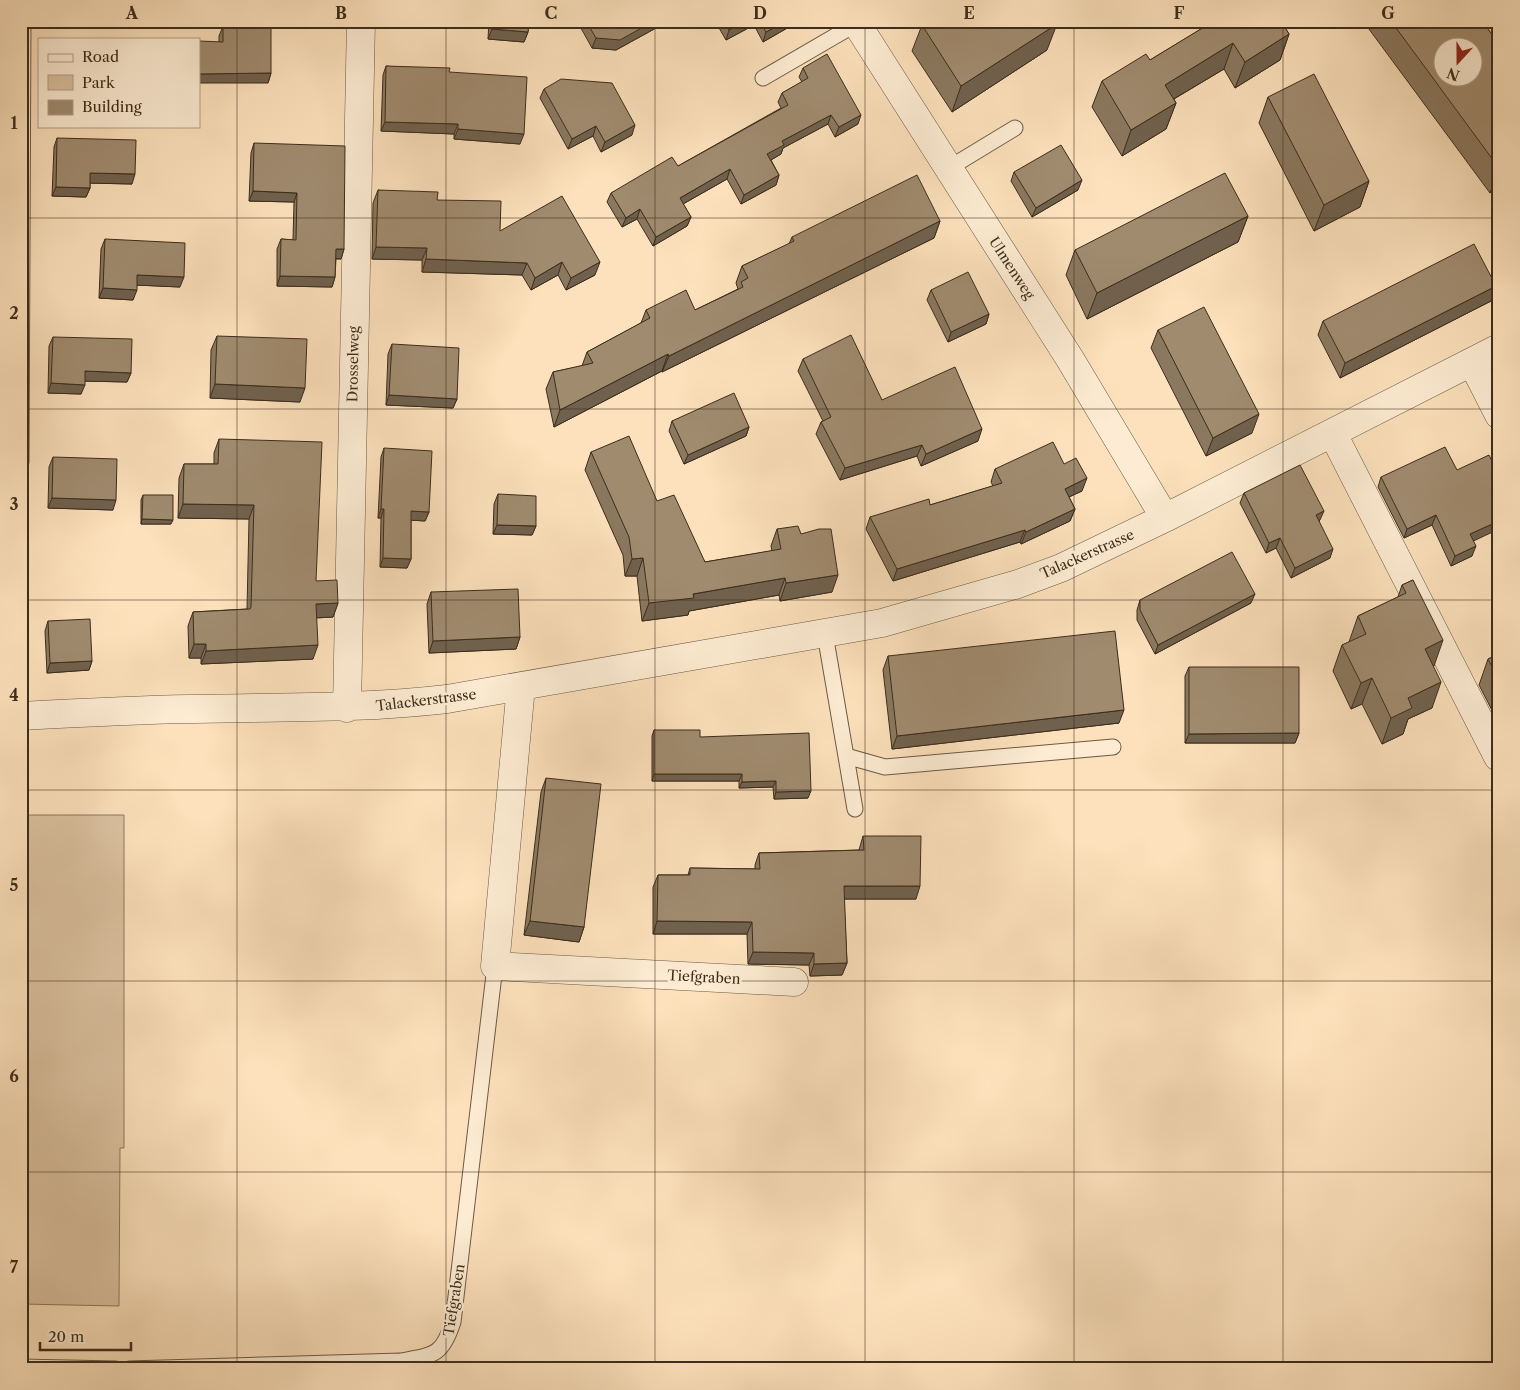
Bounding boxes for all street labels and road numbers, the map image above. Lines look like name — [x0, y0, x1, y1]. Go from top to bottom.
street label: Ulmenweg — [985, 233, 1039, 303]
street label: Drosselweg — [343, 325, 363, 402]
street label: Talackerstrasse — [1037, 525, 1137, 583]
street label: Talackerstrasse — [375, 685, 477, 715]
street label: Tiefgraben — [667, 966, 741, 988]
street label: Tiefgraben — [439, 1262, 469, 1337]

